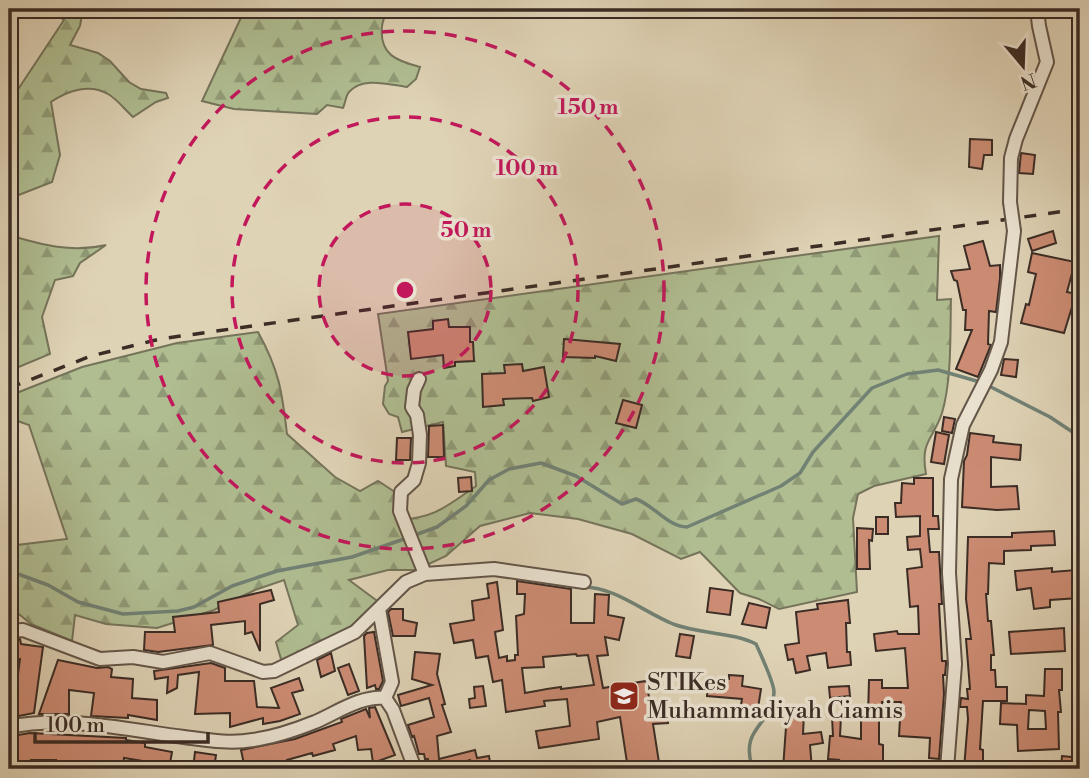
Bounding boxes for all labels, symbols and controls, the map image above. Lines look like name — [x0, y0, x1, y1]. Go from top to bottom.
north arrow — [988, 32, 1058, 102]
text: N — [1017, 67, 1039, 95]
text: 150 m — [558, 95, 618, 121]
text: 100 m — [496, 156, 558, 182]
text: 50 m — [441, 218, 491, 244]
centre of rings — [393, 278, 417, 302]
place label: STIKes Muhammadiyah Ciamis — [647, 668, 903, 726]
school or university icon: STIKes Muhammadiyah Ciamis — [607, 679, 641, 713]
scale bar — [35, 701, 208, 745]
text: 100 m — [46, 713, 105, 739]

